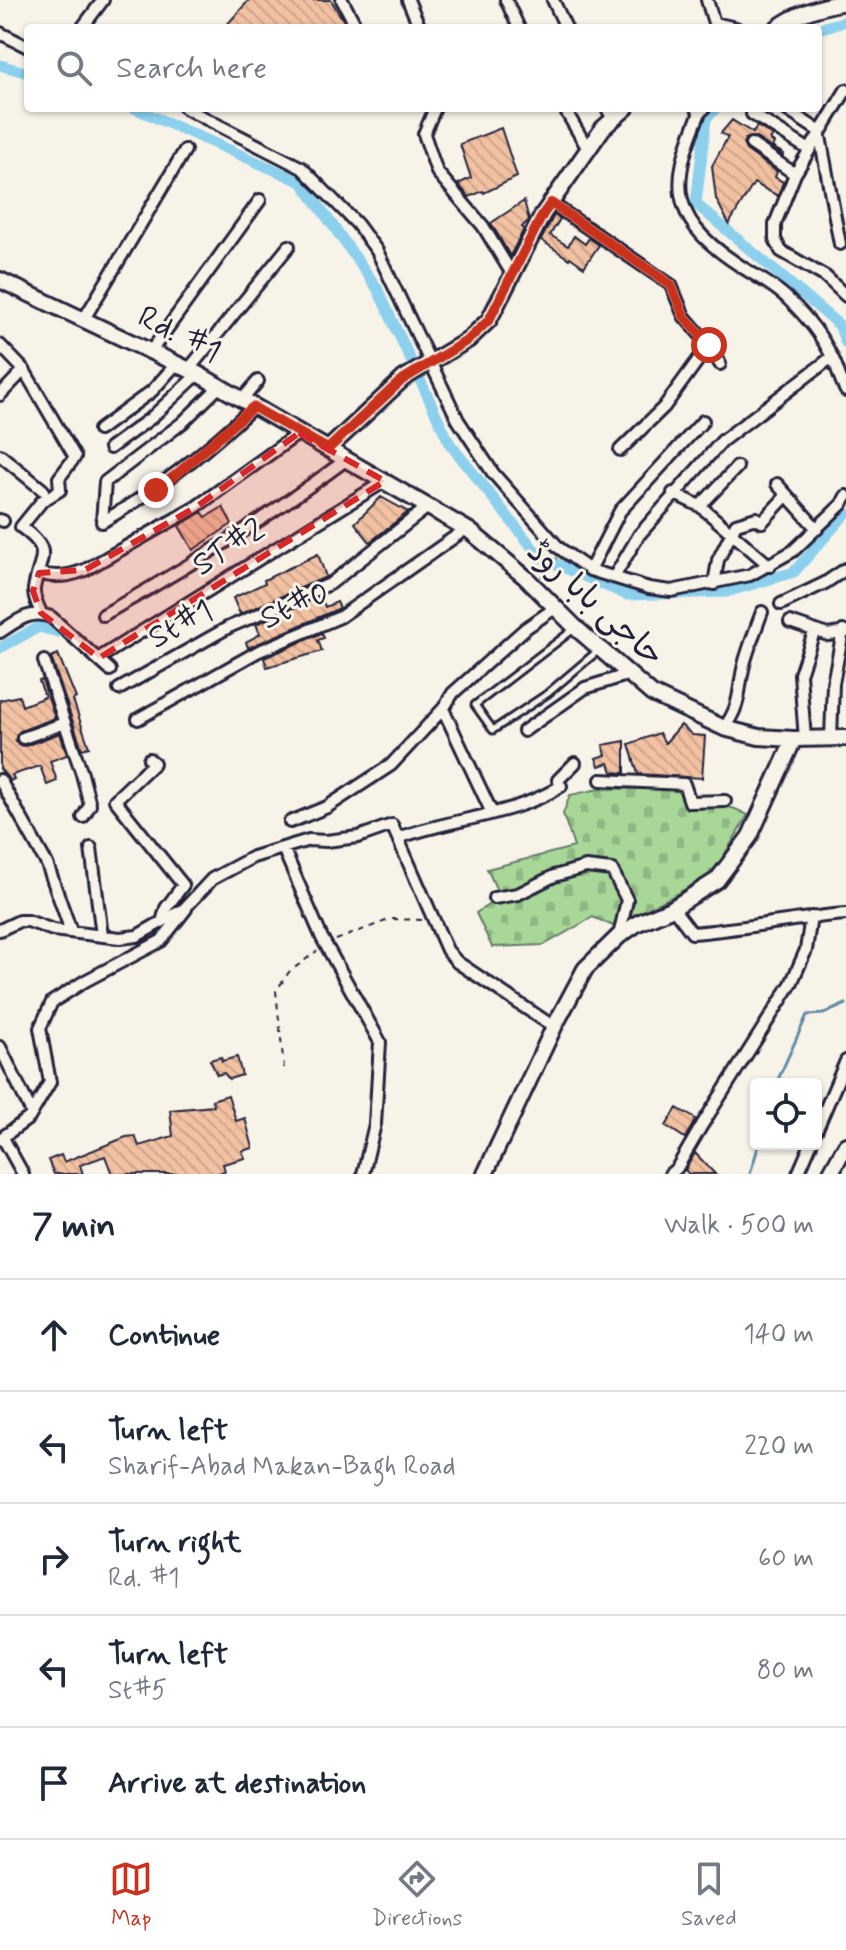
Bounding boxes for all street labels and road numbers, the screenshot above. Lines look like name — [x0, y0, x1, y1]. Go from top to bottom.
street label: Rd. #1 — [130, 296, 228, 374]
street label: ST#2 — [185, 510, 273, 586]
street label: حاجی بابا روڈ — [518, 531, 672, 677]
street label: St#0 — [254, 572, 336, 640]
street label: St#1 — [141, 591, 221, 659]

